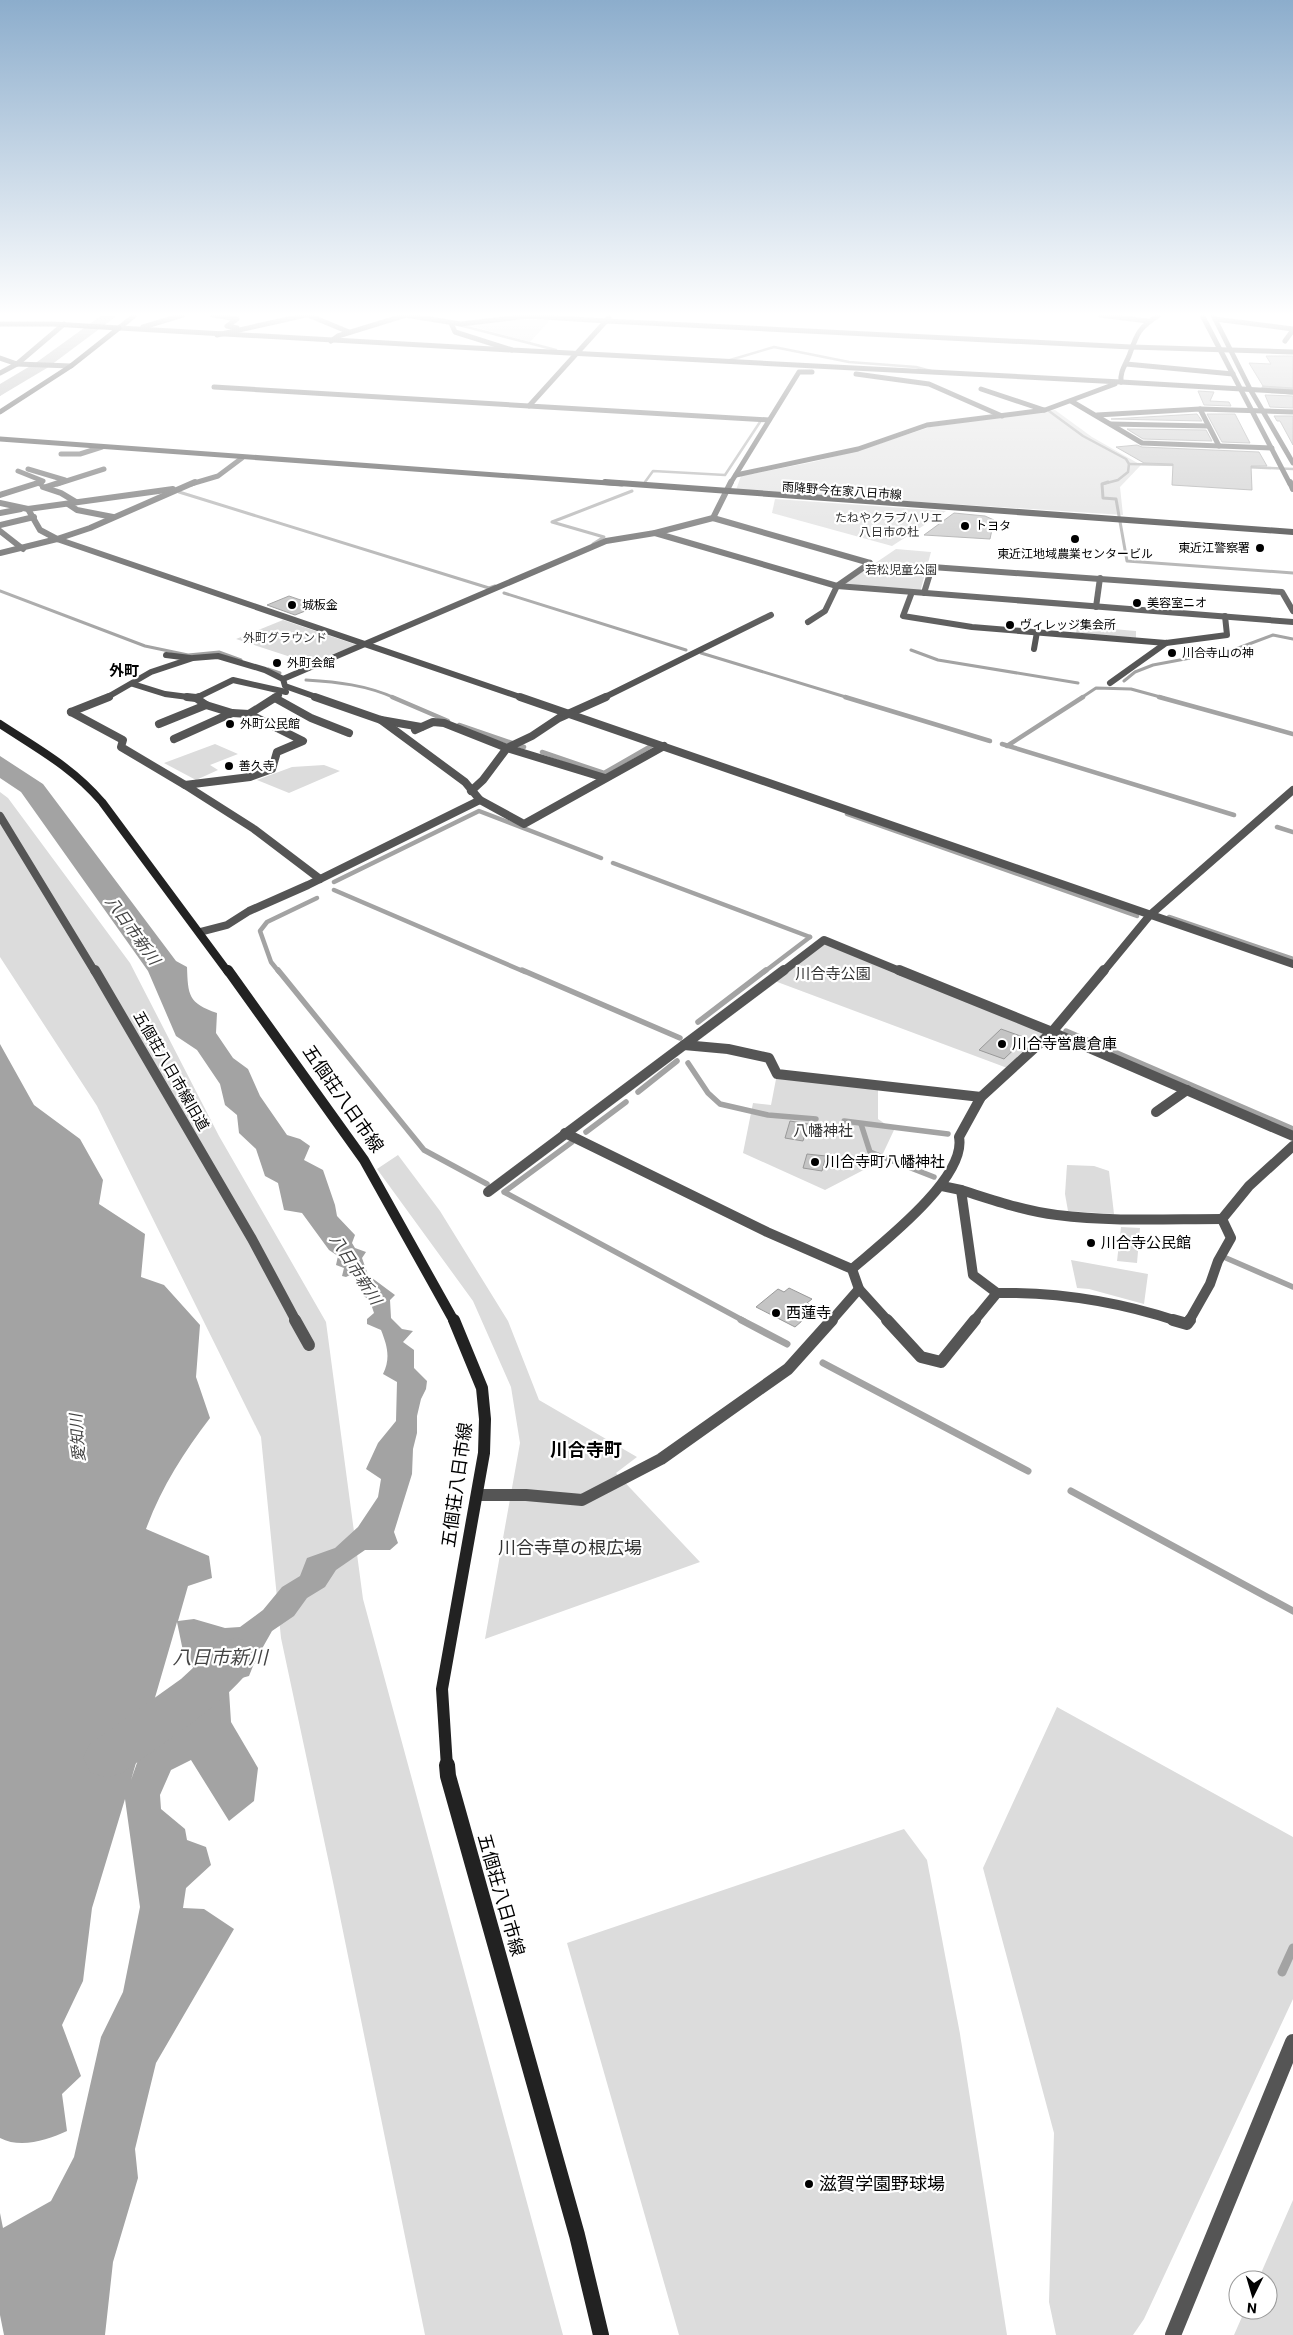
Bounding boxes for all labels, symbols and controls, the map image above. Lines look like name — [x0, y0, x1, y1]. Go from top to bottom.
street label: 雨降野今在家八日市線 — [782, 480, 902, 502]
park label: たねやクラブハリエ 八日市の杜 — [835, 511, 943, 539]
place label: トヨタ — [975, 519, 1011, 533]
marker: トヨタ — [959, 520, 971, 532]
marker: 東近江地域農業センタービル — [1069, 533, 1081, 545]
place label: 東近江警察署 — [1178, 541, 1250, 555]
marker: 東近江警察署 — [1254, 542, 1266, 554]
place label: 東近江地域農業センタービル — [997, 547, 1153, 561]
park label: 若松児童公園 — [865, 563, 937, 577]
place label: 美容室ニオ — [1147, 596, 1207, 610]
marker: 美容室ニオ — [1131, 597, 1143, 609]
place label: 城板金 — [302, 598, 338, 612]
marker: 城板金 — [286, 599, 298, 611]
place label: ヴィレッジ集会所 — [1020, 618, 1116, 632]
marker: ヴィレッジ集会所 — [1004, 619, 1016, 631]
park label: 外町グラウンド — [243, 631, 327, 645]
place label: 川合寺山の神 — [1182, 646, 1254, 660]
marker: 川合寺山の神 — [1166, 647, 1178, 659]
place label: 外町会館 — [287, 656, 335, 670]
marker: 外町会館 — [271, 657, 283, 669]
district label: 外町 — [109, 662, 139, 680]
place label: 外町公民館 — [240, 717, 300, 731]
marker: 外町公民館 — [224, 718, 236, 730]
place label: 善久寺 — [239, 759, 275, 773]
marker: 善久寺 — [223, 760, 235, 772]
water label: 八日市新川 — [101, 892, 165, 970]
park label: 川合寺公園 — [795, 965, 871, 983]
street label: 五個荘八日市線旧道 — [129, 1008, 213, 1134]
place label: 川合寺営農倉庫 — [1012, 1035, 1117, 1053]
marker: 川合寺営農倉庫 — [996, 1038, 1008, 1050]
street label: 五個荘八日市線 — [299, 1041, 388, 1156]
park label: 八幡神社 — [793, 1122, 853, 1140]
place label: 川合寺町八幡神社 — [825, 1153, 945, 1171]
marker: 川合寺町八幡神社 — [809, 1156, 821, 1168]
water label: 八日市新川 — [326, 1231, 386, 1310]
place label: 川合寺公民館 — [1101, 1234, 1191, 1252]
marker: 川合寺公民館 — [1085, 1237, 1097, 1249]
place label: 西蓮寺 — [786, 1304, 831, 1322]
marker: 西蓮寺 — [770, 1307, 782, 1319]
water label: 愛知川 — [66, 1411, 89, 1463]
street label: 五個荘八日市線 — [437, 1421, 476, 1549]
district label: 川合寺町 — [550, 1439, 622, 1460]
park label: 川合寺草の根広場 — [498, 1537, 642, 1558]
water label: 八日市新川 — [172, 1646, 269, 1669]
street label: 五個荘八日市線 — [474, 1831, 529, 1958]
place label: 滋賀学園野球場 — [819, 2173, 945, 2194]
marker: 滋賀学園野球場 — [803, 2178, 815, 2190]
north arrow — [1228, 2270, 1278, 2320]
text: N — [1246, 2300, 1257, 2316]

